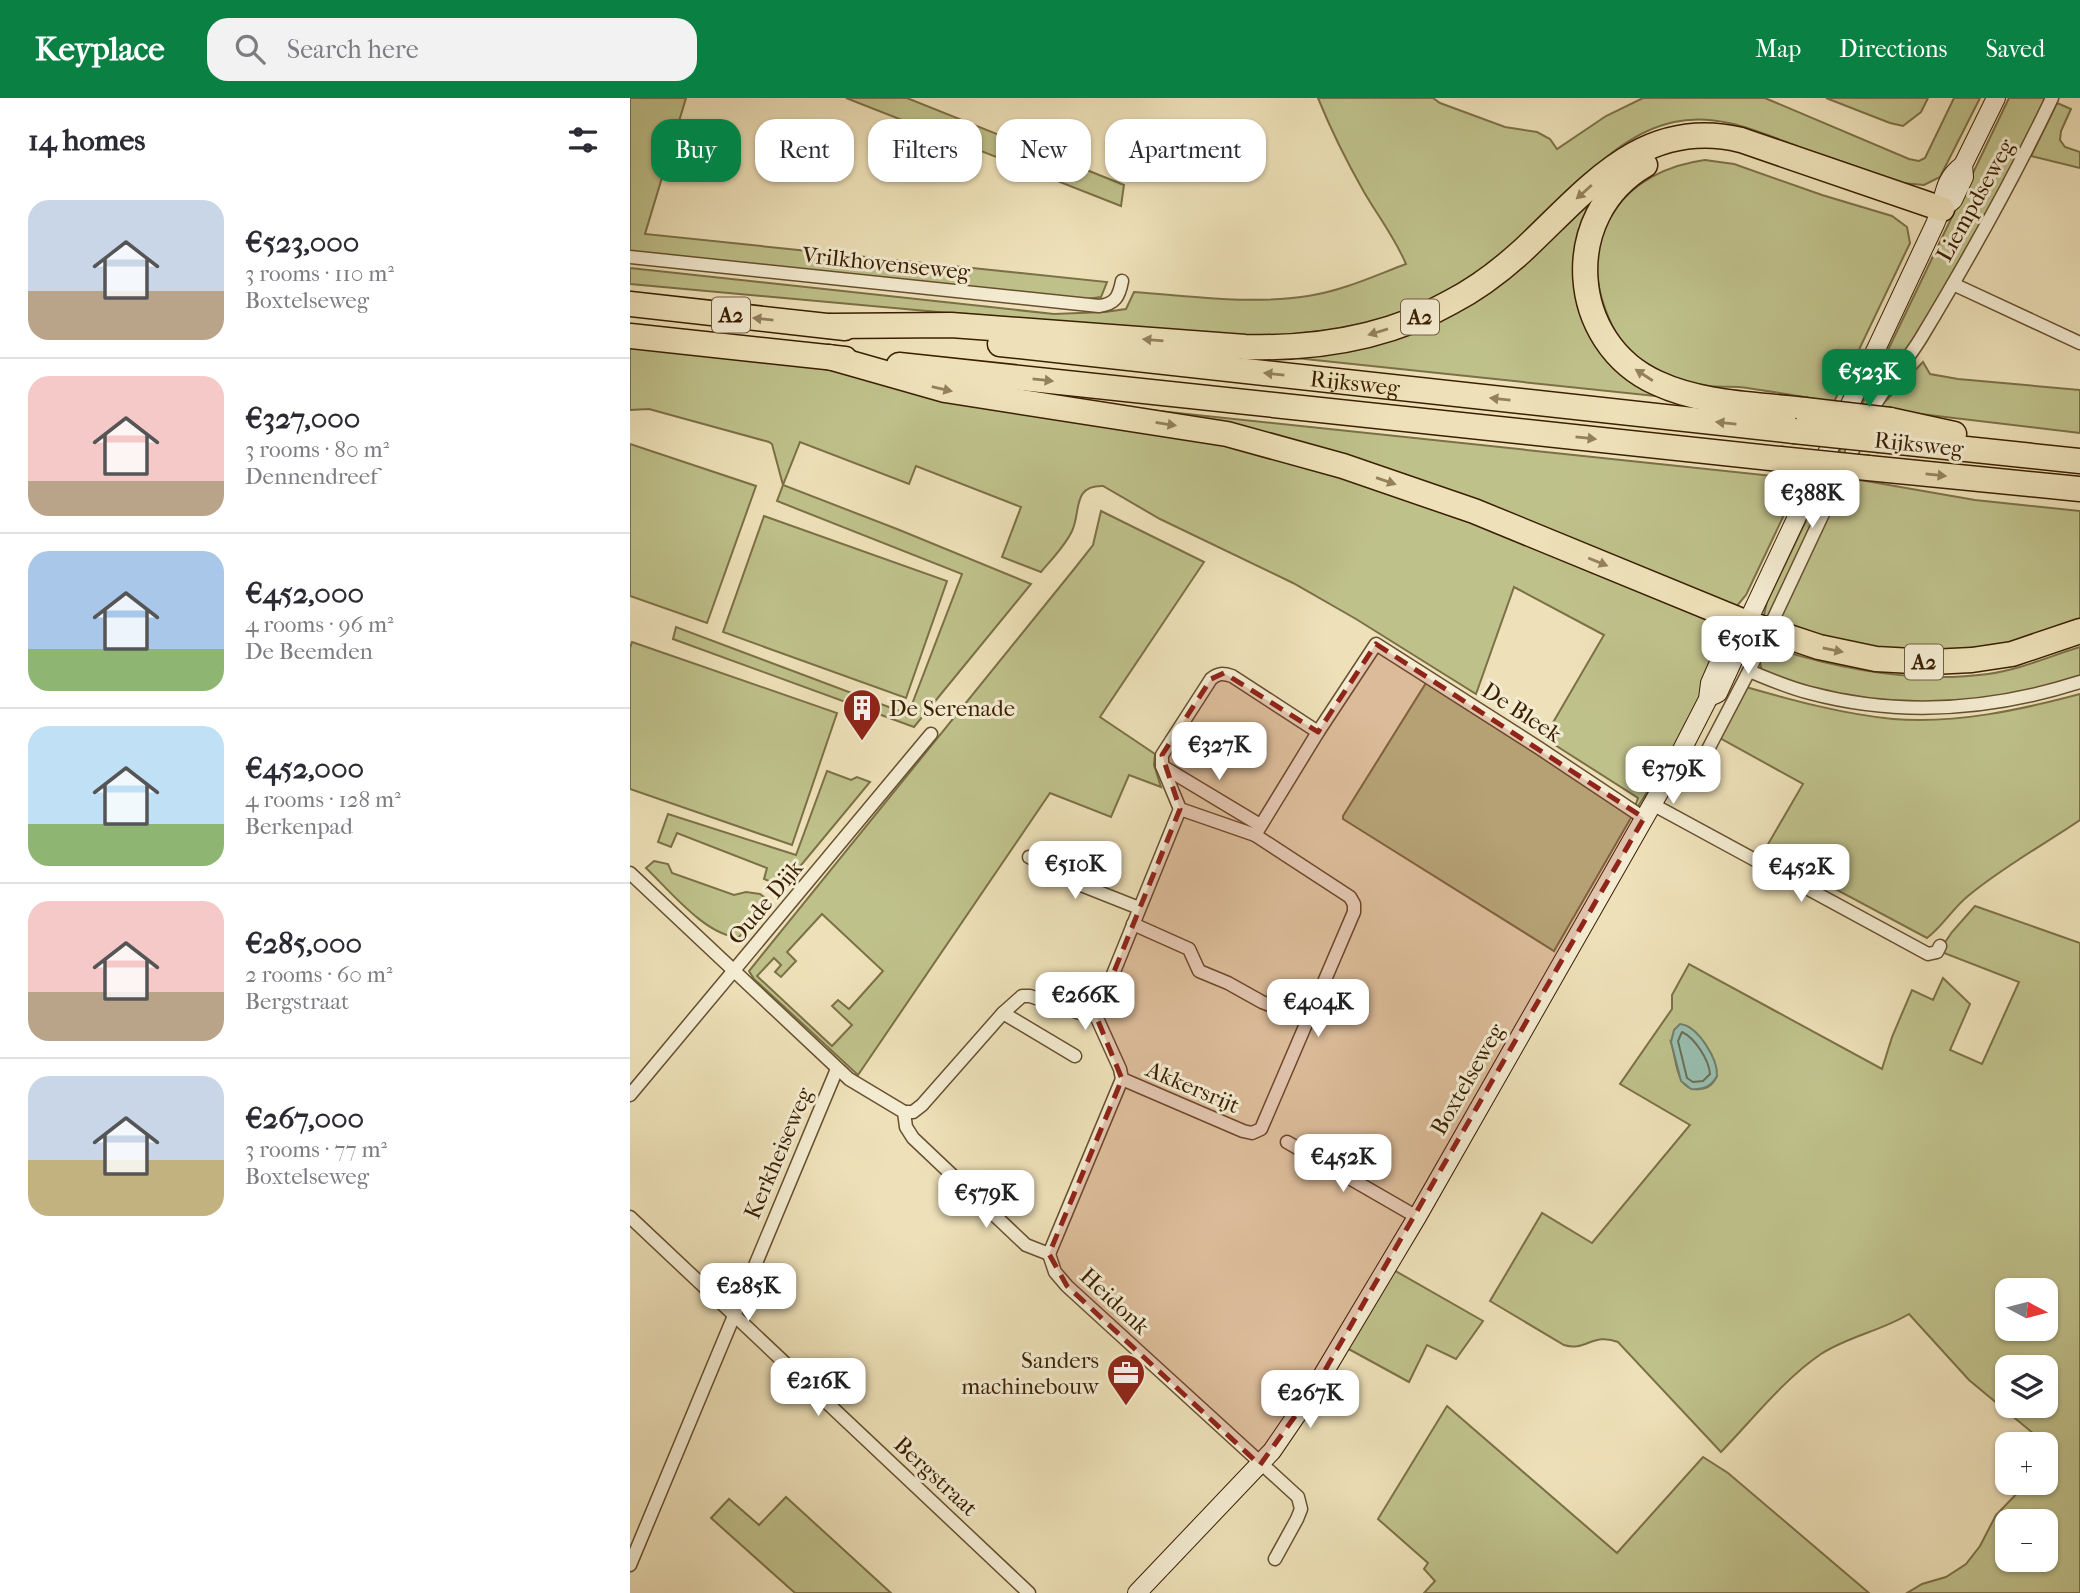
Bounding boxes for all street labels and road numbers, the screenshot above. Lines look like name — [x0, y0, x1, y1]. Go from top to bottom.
street label: Liempdseweg — [1931, 134, 2021, 266]
street label: Vrilkhovenseweg — [800, 241, 972, 286]
road number: A2 — [712, 298, 750, 332]
road number: A2 — [1401, 300, 1439, 334]
street label: Rijksweg — [1309, 365, 1402, 402]
street label: Rijksweg — [1873, 426, 1966, 463]
road number: A2 — [1905, 644, 1943, 680]
street label: De Bleek — [1477, 677, 1568, 749]
street label: Oude Dijk — [722, 854, 809, 950]
street label: Boxtelseweg — [1425, 1018, 1510, 1140]
street label: Akkersrijt — [1141, 1055, 1243, 1119]
street label: Kerkheiseweg — [739, 1083, 819, 1223]
street label: Heidonk — [1074, 1262, 1156, 1341]
street label: Bergstraat — [888, 1431, 983, 1522]

